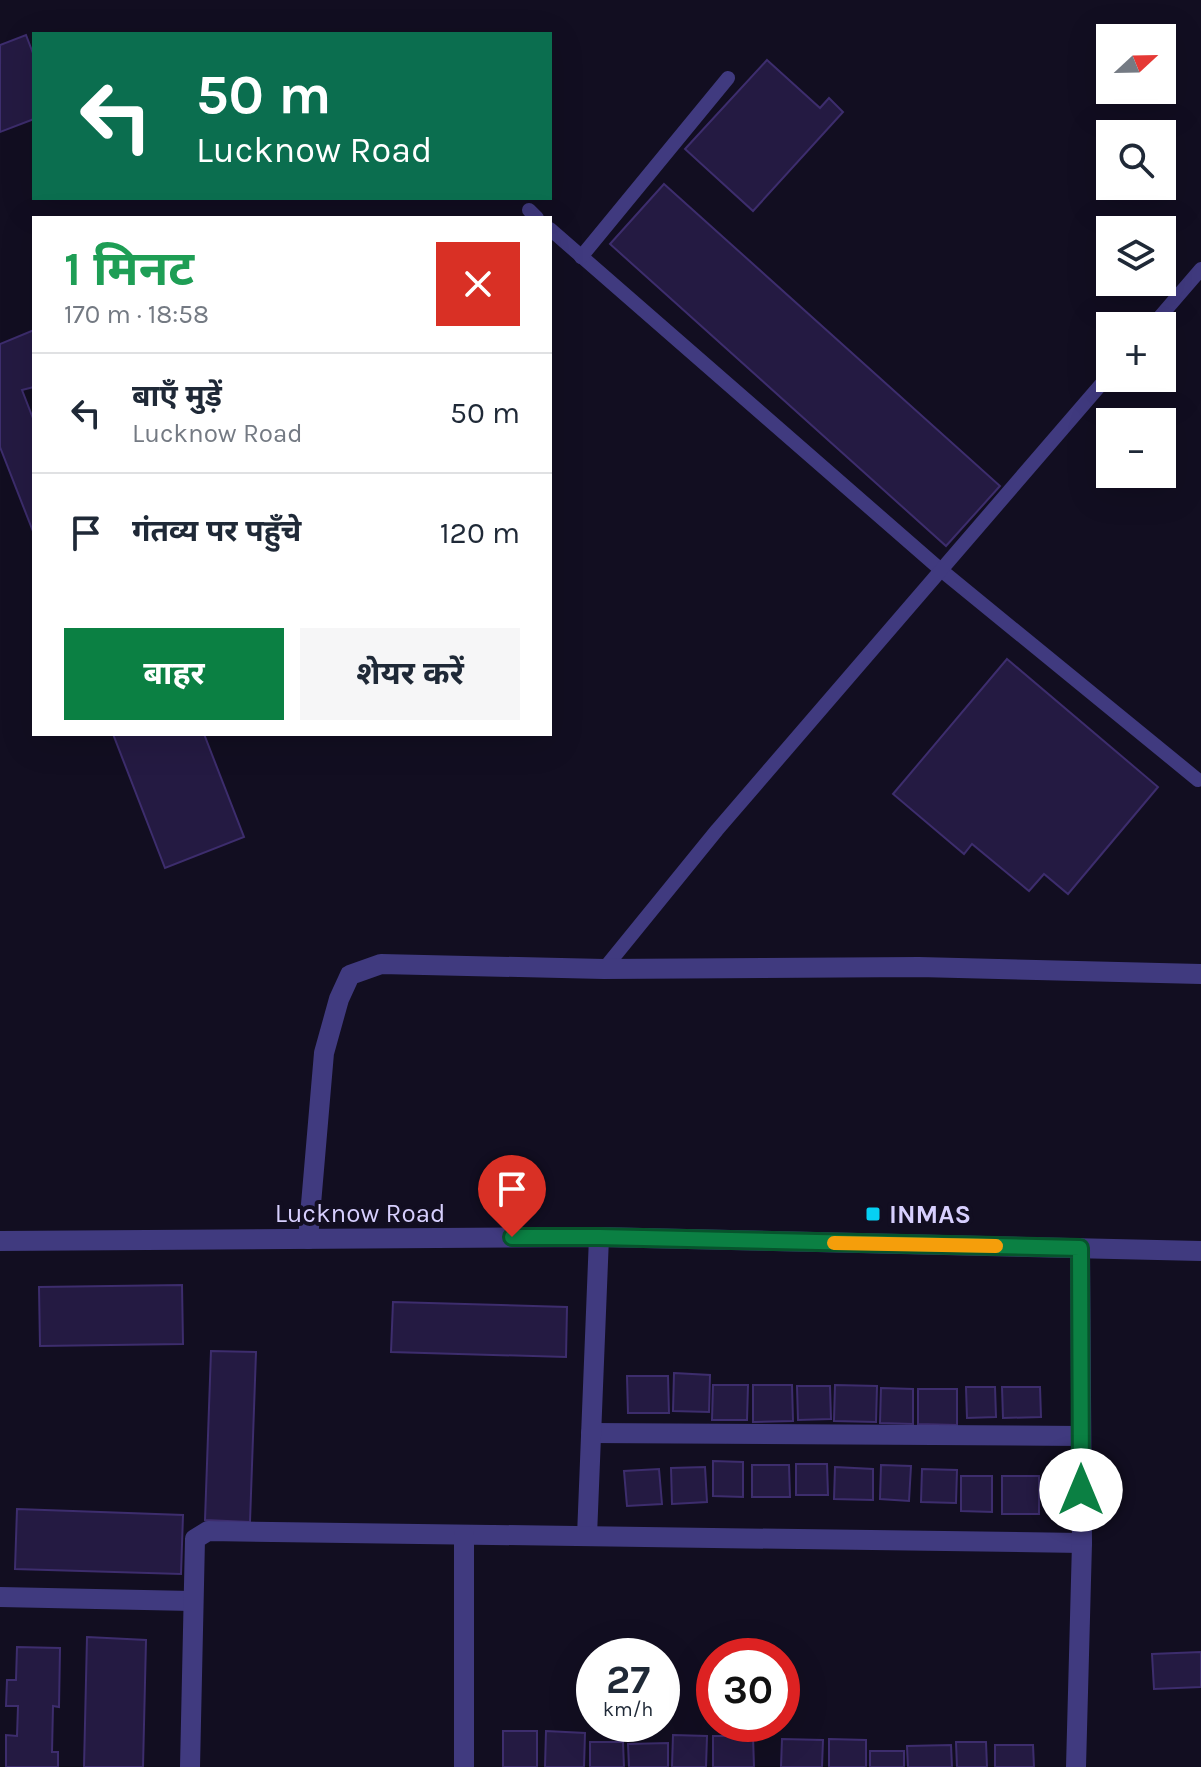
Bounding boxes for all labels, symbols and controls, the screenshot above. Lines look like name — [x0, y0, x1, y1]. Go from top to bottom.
north arrow — [1096, 24, 1176, 104]
map controls — [1096, 24, 1176, 488]
text: 50 m — [196, 62, 331, 127]
icon: left — [64, 64, 168, 168]
button: search — [1096, 120, 1176, 200]
text: Lucknow Road — [196, 129, 432, 171]
button: layers — [1096, 216, 1176, 296]
text: 1 मिनट — [64, 241, 194, 297]
button: close — [436, 242, 520, 326]
text: 170 m · 18:58 — [64, 299, 209, 330]
button: + — [1096, 312, 1176, 392]
text: बाएँ मुड़ें — [132, 378, 222, 414]
icon: left — [64, 391, 108, 435]
text: 50 m — [450, 395, 520, 431]
button: − — [1096, 408, 1176, 488]
text: Lucknow Road — [132, 418, 303, 449]
icon: arrive — [64, 511, 108, 555]
text: गंतव्य पर पहुँचे — [132, 513, 301, 549]
text: 120 m — [440, 515, 520, 551]
button: बाहर — [64, 628, 284, 720]
button: शेयर करें — [300, 628, 520, 720]
pin — [478, 1155, 546, 1237]
icon: arrive — [490, 1167, 534, 1211]
street label: Lucknow Road — [275, 1198, 445, 1229]
place label: INMAS — [889, 1199, 971, 1230]
marker: INMAS — [864, 1205, 882, 1223]
position arrow — [1039, 1448, 1123, 1532]
speed limit sign: 30 — [696, 1638, 800, 1742]
text: 27 — [606, 1656, 650, 1703]
text: km/h — [603, 1698, 653, 1721]

